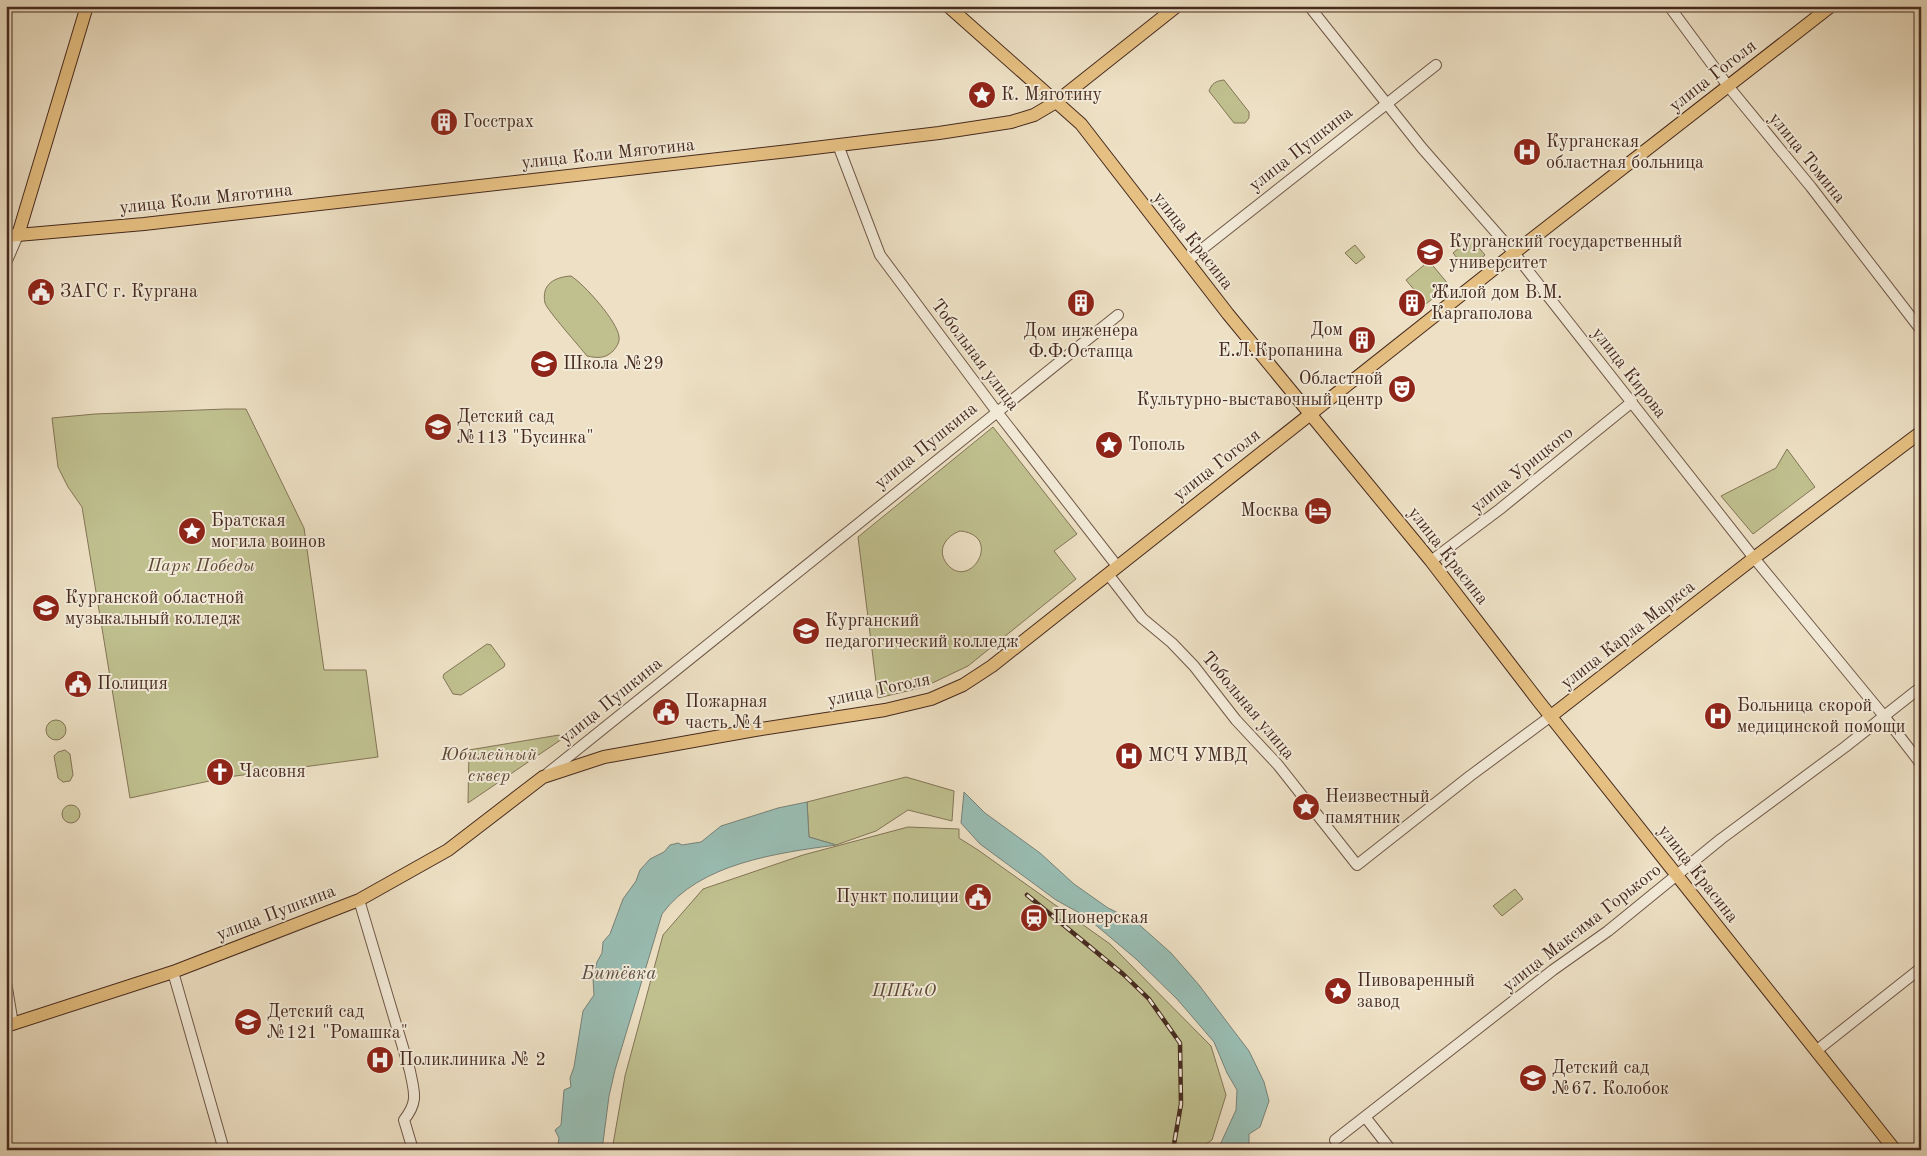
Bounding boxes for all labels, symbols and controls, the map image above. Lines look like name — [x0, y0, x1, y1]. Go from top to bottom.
street label: улица Гоголя — [1666, 37, 1760, 115]
place icon: К. Мяготину — [967, 80, 997, 110]
place label: К. Мяготину — [1001, 86, 1103, 104]
street label: улица Пушкина — [1246, 103, 1356, 195]
building icon: Госстрах — [429, 107, 459, 137]
street label: улица Томина — [1765, 109, 1849, 207]
place label: Госстрах — [463, 113, 534, 131]
place label: Курганская областная больница — [1546, 133, 1704, 172]
street label: улица Коли Мяготина — [520, 136, 696, 172]
hospital icon: Курганская областная больница — [1512, 137, 1542, 167]
street label: улица Коли Мяготина — [118, 181, 294, 217]
street label: улица Красина — [1149, 189, 1237, 293]
place label: Курганский государственный университет — [1449, 233, 1682, 272]
school or university icon: Курганский государственный университет — [1415, 237, 1445, 267]
public building icon: ЗАГС г. Кургана — [26, 277, 56, 307]
place label: ЗАГС г. Кургана — [60, 283, 198, 301]
place label: Жилой дом В.М. Каргаполова — [1431, 284, 1562, 323]
building icon: Дом инженера Ф.Ф.Остапца — [1066, 288, 1096, 318]
building icon: Жилой дом В.М. Каргаполова — [1397, 288, 1427, 318]
street label: Тобольная улица — [927, 296, 1023, 414]
place label: Дом Е.Л.Кропанина — [1218, 321, 1343, 360]
place label: Дом инженера Ф.Ф.Остапца — [1024, 322, 1138, 361]
street label: улица Кирова — [1588, 324, 1670, 422]
building icon: Дом Е.Л.Кропанина — [1347, 325, 1377, 355]
school or university icon: Школа №29 — [529, 349, 559, 379]
place label: Школа №29 — [563, 355, 664, 373]
place label: Областной Культурно-выставочный центр — [1136, 370, 1383, 409]
theatre icon: Областной Культурно-выставочный центр — [1387, 374, 1417, 404]
street label: улица Пушкина — [871, 399, 981, 493]
place label: Детский сад №113 "Бусинка" — [457, 408, 594, 447]
school or university icon: Детский сад №113 "Бусинка" — [423, 412, 453, 442]
street label: улица Урицкого — [1467, 423, 1577, 517]
street label: улица Гоголя — [1170, 426, 1264, 504]
place icon: Тополь — [1094, 430, 1124, 460]
place label: Тополь — [1128, 436, 1185, 454]
hotel icon: Москва — [1303, 496, 1333, 526]
place label: Москва — [1241, 502, 1299, 520]
street label: улица Красина — [1404, 504, 1492, 608]
place label: Братская могила воинов — [211, 512, 326, 551]
place icon: Братская могила воинов — [177, 516, 207, 546]
park label: Парк Победы — [146, 557, 255, 575]
street label: улица Карла Маркса — [1558, 577, 1698, 693]
place label: Курганской областной музыкальный колледж — [65, 589, 244, 628]
school or university icon: Курганской областной музыкальный колледж — [31, 593, 61, 623]
place label: Курганский педагогический колледж — [825, 612, 1019, 651]
school or university icon: Курганский педагогический колледж — [791, 616, 821, 646]
street label: Тобольная улица — [1198, 649, 1298, 763]
street label: улица Пушкина — [556, 654, 666, 748]
public building icon: Полиция — [63, 669, 93, 699]
street label: улица Гоголя — [826, 670, 932, 710]
place label: Полиция — [97, 675, 168, 693]
place label: Пожарная часть №4 — [685, 693, 767, 732]
public building icon: Пожарная часть №4 — [651, 697, 681, 727]
place label: Больница скорой медицинской помощи — [1737, 697, 1906, 736]
hospital icon: Больница скорой медицинской помощи — [1703, 701, 1733, 731]
hospital icon: МСЧ УМВД — [1114, 741, 1144, 771]
park label: Юбилейный сквер — [440, 746, 537, 785]
place label: МСЧ УМВД — [1148, 747, 1248, 765]
church icon: Часовня — [205, 757, 235, 787]
place label: Часовня — [239, 763, 306, 781]
place label: Неизвестный памятник — [1325, 788, 1430, 827]
place icon: Неизвестный памятник — [1291, 792, 1321, 822]
street label: улица Красина — [1654, 822, 1742, 926]
street label: улица Максима Горького — [1499, 861, 1665, 995]
street label: улица Пушкина — [214, 882, 338, 944]
public building icon: Пункт полиции — [963, 882, 993, 912]
place label: Пункт полиции — [836, 888, 959, 906]
station icon: Пионерская — [1019, 903, 1049, 933]
place label: Пионерская — [1053, 909, 1148, 927]
water label: Битёвка — [581, 965, 656, 984]
place label: Пивоваренный завод — [1357, 972, 1475, 1011]
place icon: Пивоваренный завод — [1323, 976, 1353, 1006]
park label: ЦПКиО — [871, 982, 936, 1000]
place label: Детский сад №121 "Ромашка" — [267, 1003, 408, 1042]
school or university icon: Детский сад №121 "Ромашка" — [233, 1007, 263, 1037]
hospital icon: Поликлиника № 2 — [365, 1045, 395, 1075]
place label: Поликлиника № 2 — [399, 1051, 546, 1069]
place label: Детский сад №67. Колобок — [1552, 1059, 1669, 1098]
school or university icon: Детский сад №67. Колобок — [1518, 1063, 1548, 1093]

